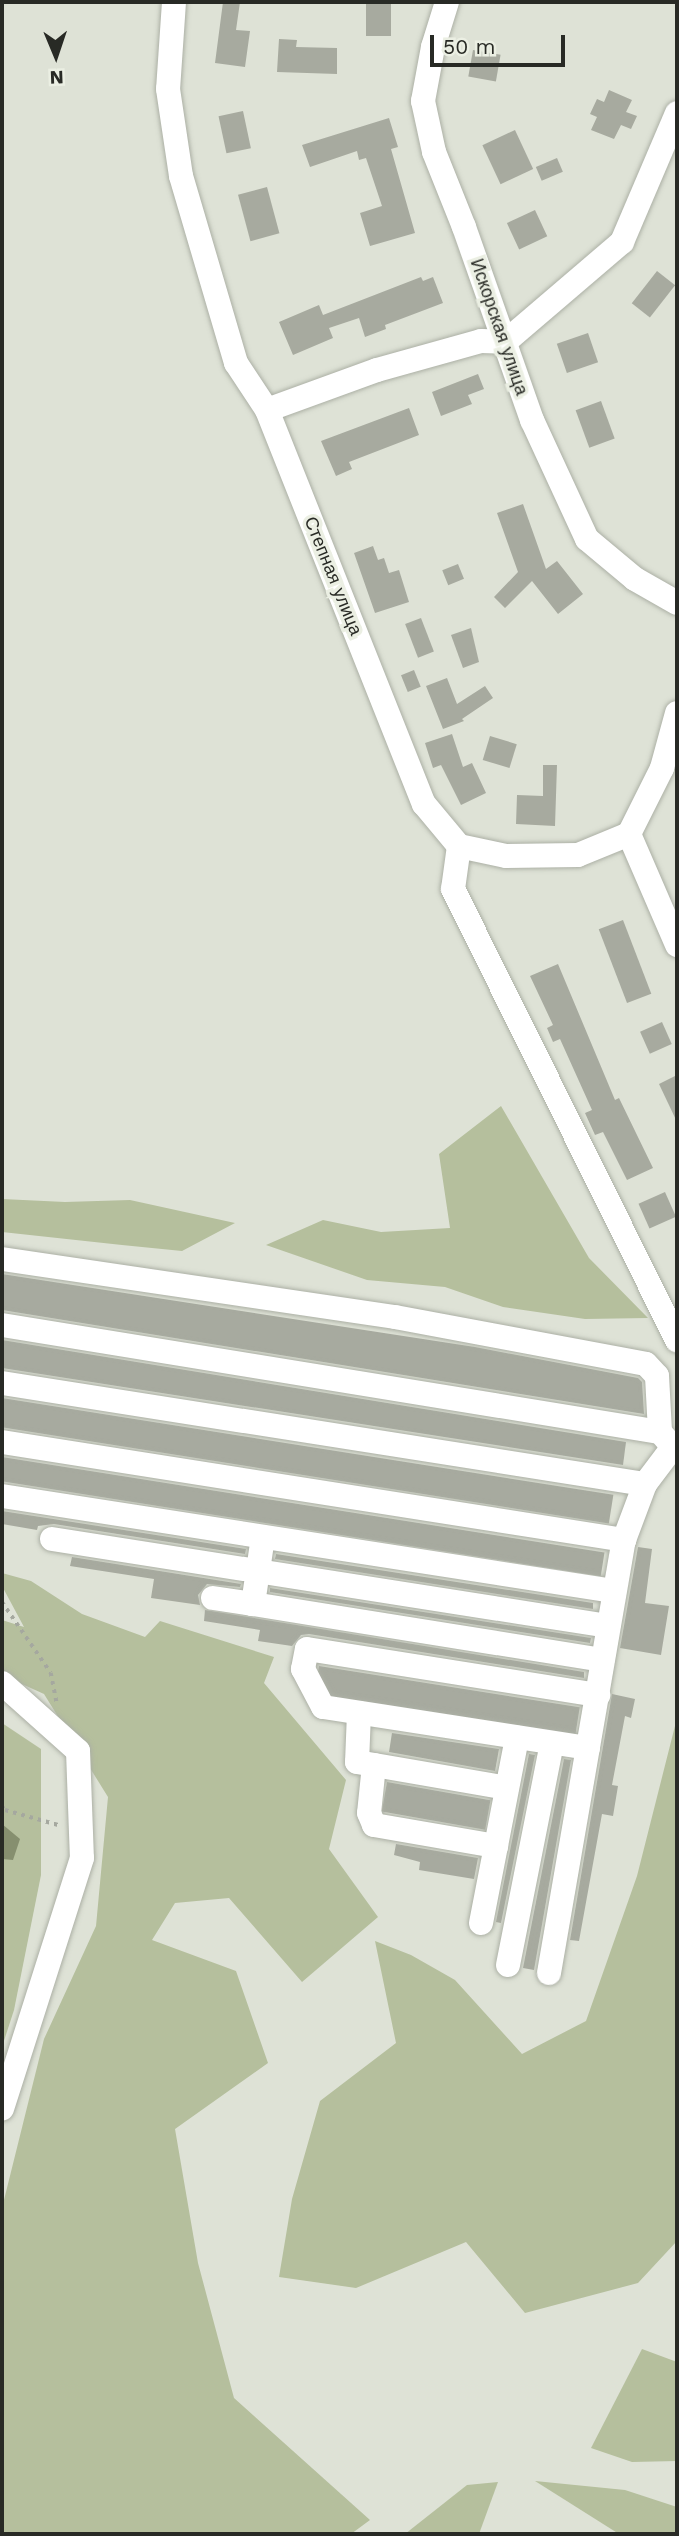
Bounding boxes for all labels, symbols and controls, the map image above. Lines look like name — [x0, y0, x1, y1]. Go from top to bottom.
north arrow — [21, 21, 91, 91]
scale bar — [434, 21, 569, 65]
text: 50 m — [443, 34, 495, 59]
text: N — [49, 66, 64, 89]
street label: Искорская улица — [466, 256, 532, 398]
street label: Степная улица — [299, 513, 367, 639]

